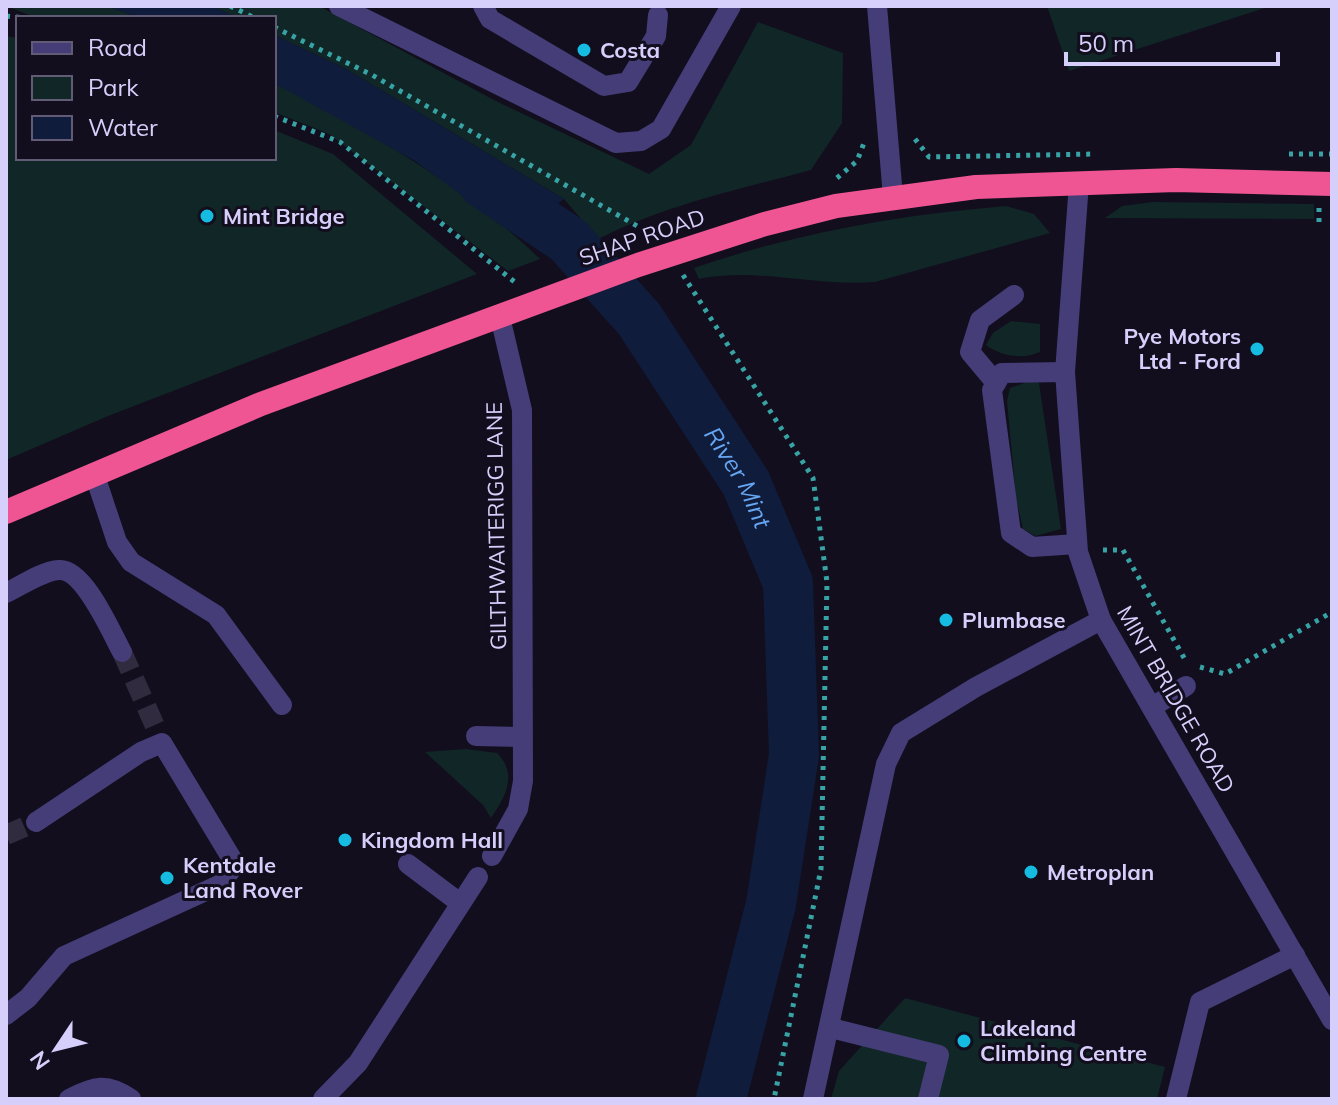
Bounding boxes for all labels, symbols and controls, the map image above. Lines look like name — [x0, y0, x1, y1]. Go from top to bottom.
legend — [16, 16, 276, 160]
scale bar — [1066, 16, 1278, 66]
text: 50 m — [1078, 28, 1134, 58]
text: Road — [88, 32, 147, 62]
place label: Costa — [600, 36, 660, 64]
marker: Costa — [575, 41, 593, 59]
text: Park — [88, 72, 139, 102]
text: Water — [88, 112, 158, 142]
place label: Mint Bridge — [223, 202, 344, 230]
street label: SHAP ROAD — [575, 202, 709, 272]
marker: Mint Bridge — [198, 207, 216, 225]
place label: Pye Motors Ltd - Ford — [1124, 322, 1241, 375]
marker: Pye Motors Ltd - Ford — [1248, 340, 1266, 358]
street label: GILTHWAITERIGG LANE — [480, 402, 512, 650]
water label: River Mint — [698, 421, 778, 533]
street label: MINT BRIDGE ROAD — [1111, 600, 1241, 798]
place label: Plumbase — [962, 606, 1066, 634]
marker: Plumbase — [937, 611, 955, 629]
place label: Kingdom Hall — [361, 826, 503, 854]
marker: Kingdom Hall — [336, 831, 354, 849]
place label: Kentdale Land Rover — [183, 851, 303, 904]
place label: Metroplan — [1047, 858, 1154, 886]
marker: Metroplan — [1022, 863, 1040, 881]
marker: Kentdale Land Rover — [158, 869, 176, 887]
north arrow — [16, 1009, 96, 1089]
place label: Lakeland Climbing Centre — [980, 1014, 1147, 1067]
marker: Lakeland Climbing Centre — [955, 1032, 973, 1050]
text: N — [23, 1046, 56, 1075]

